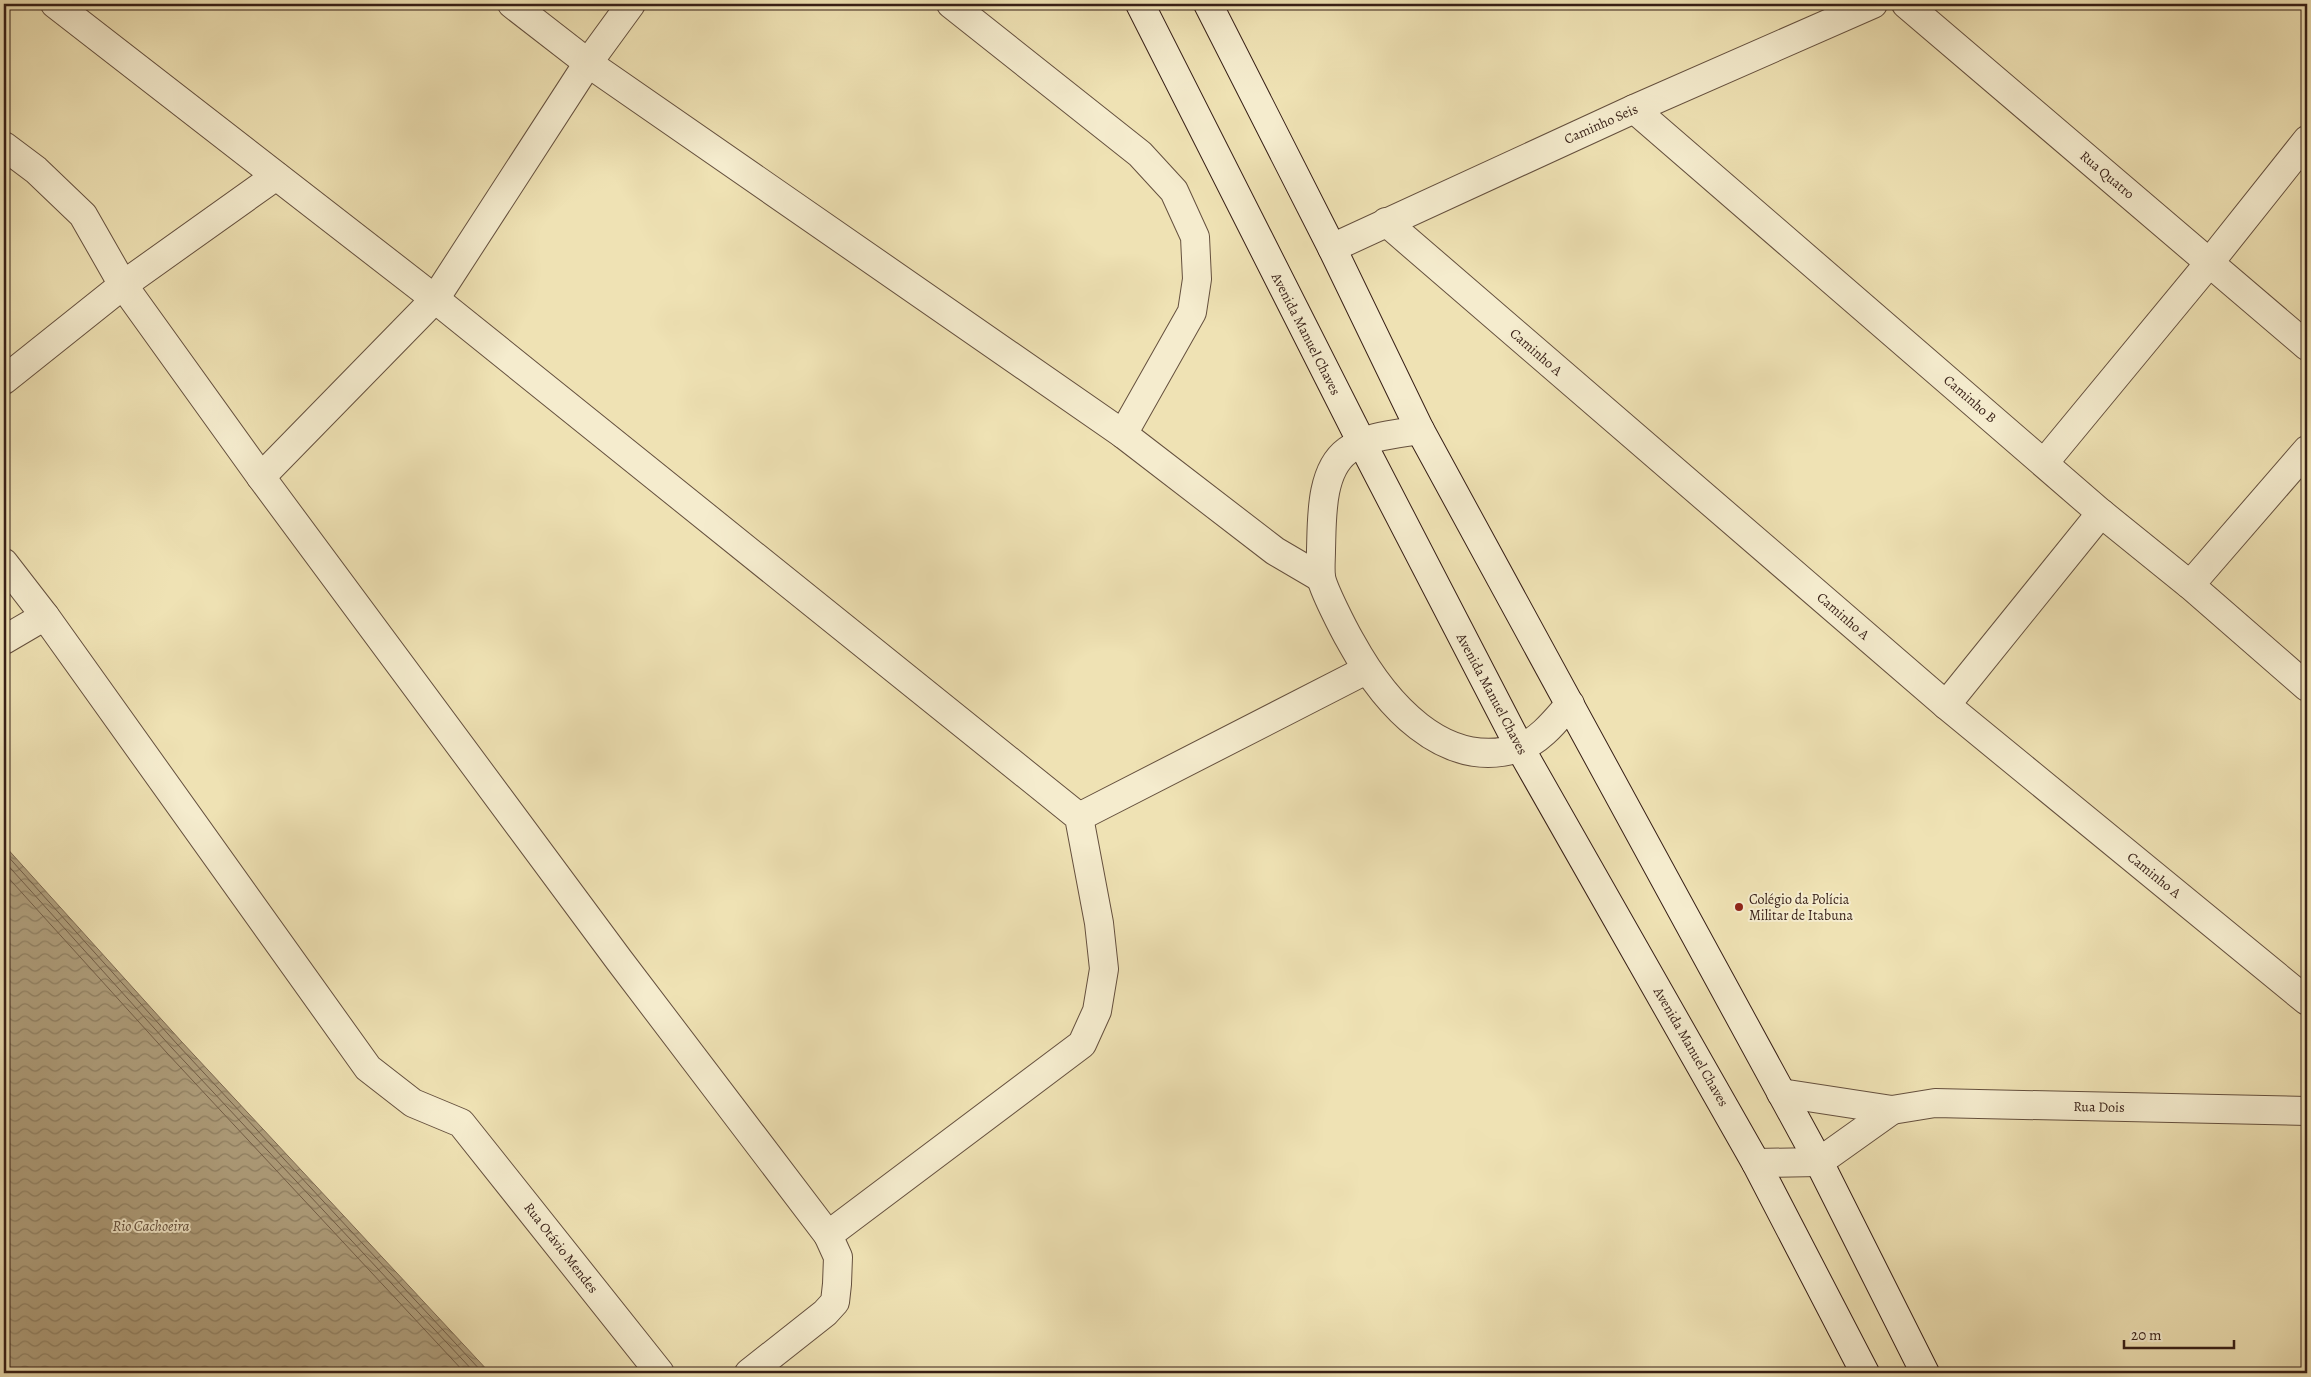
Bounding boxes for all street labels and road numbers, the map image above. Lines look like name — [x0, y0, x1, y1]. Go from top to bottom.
street label: Caminho Seis — [1561, 99, 1641, 149]
street label: Rua Quatro — [2076, 147, 2138, 203]
street label: Avenida Manuel Chaves — [1266, 269, 1345, 398]
street label: Caminho A — [1506, 324, 1567, 381]
street label: Caminho B — [1940, 371, 2000, 427]
street label: Caminho A — [1813, 588, 1874, 645]
street label: Avenida Manuel Chaves — [1451, 629, 1532, 758]
street label: Caminho A — [2123, 847, 2185, 903]
street label: Avenida Manuel Chaves — [1649, 983, 1733, 1110]
street label: Rua Dois — [2073, 1097, 2125, 1117]
street label: Rua Otávio Mendes — [520, 1199, 602, 1297]

